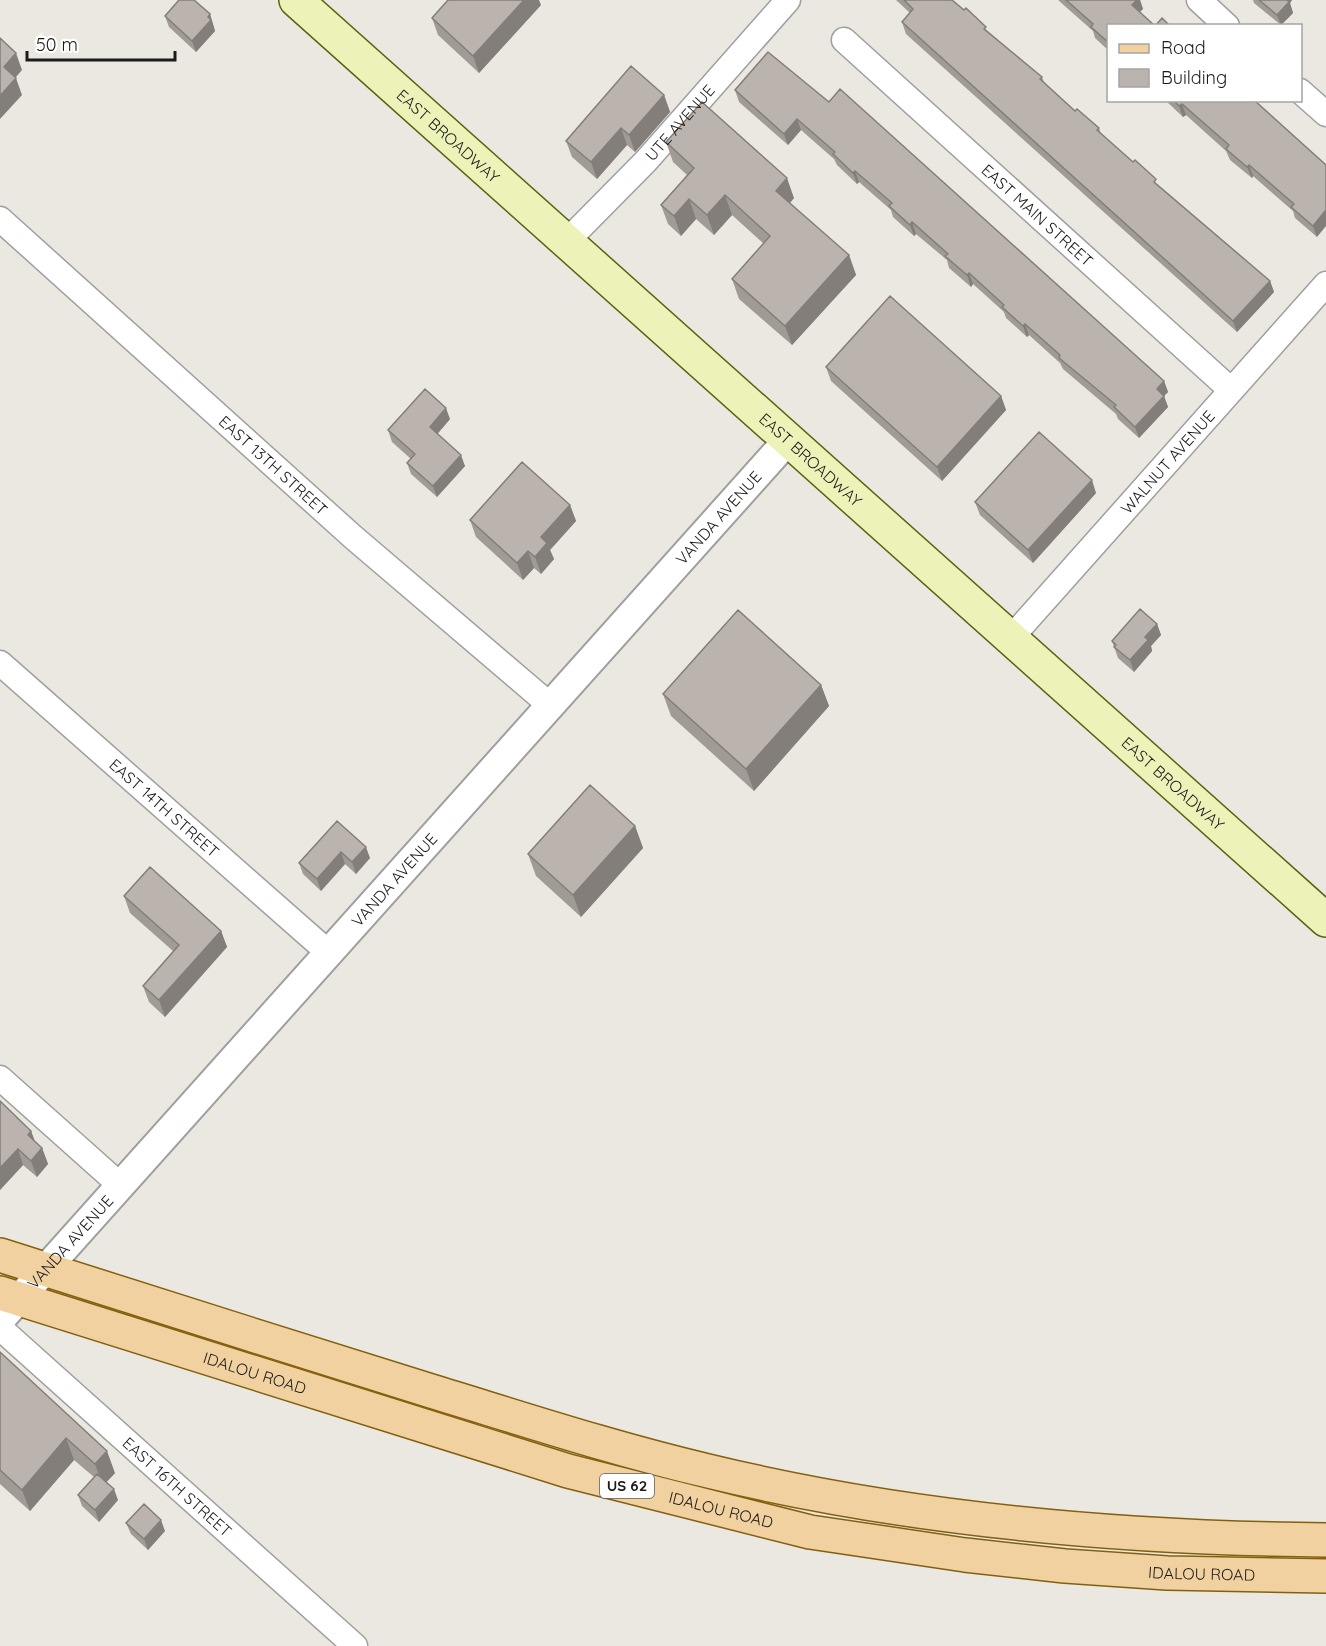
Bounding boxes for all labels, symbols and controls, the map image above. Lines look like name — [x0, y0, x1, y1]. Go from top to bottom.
scale bar — [27, 24, 176, 62]
legend — [1107, 24, 1302, 102]
text: 50 m — [36, 33, 78, 56]
text: Road — [1161, 36, 1206, 59]
text: Building — [1161, 66, 1227, 89]
street label: UTE AVENUE — [641, 80, 719, 165]
street label: EAST BROADWAY — [393, 85, 504, 187]
street label: EAST MAIN STREET — [978, 160, 1098, 271]
street label: WALNUT AVENUE — [1116, 406, 1219, 518]
street label: EAST BROADWAY — [755, 408, 866, 511]
street label: EAST 13TH STREET — [215, 411, 332, 520]
street label: VANDA AVENUE — [671, 467, 766, 569]
street label: EAST BROADWAY — [1117, 732, 1229, 835]
street label: EAST 14TH STREET — [105, 754, 223, 862]
street label: VANDA AVENUE — [347, 829, 441, 931]
street label: VANDA AVENUE — [23, 1191, 117, 1293]
street label: IDALOU ROAD — [201, 1347, 309, 1398]
street label: EAST 16TH STREET — [119, 1433, 236, 1541]
road number: US 62 — [600, 1474, 654, 1498]
street label: IDALOU ROAD — [667, 1487, 775, 1532]
street label: IDALOU ROAD — [1148, 1562, 1255, 1585]

